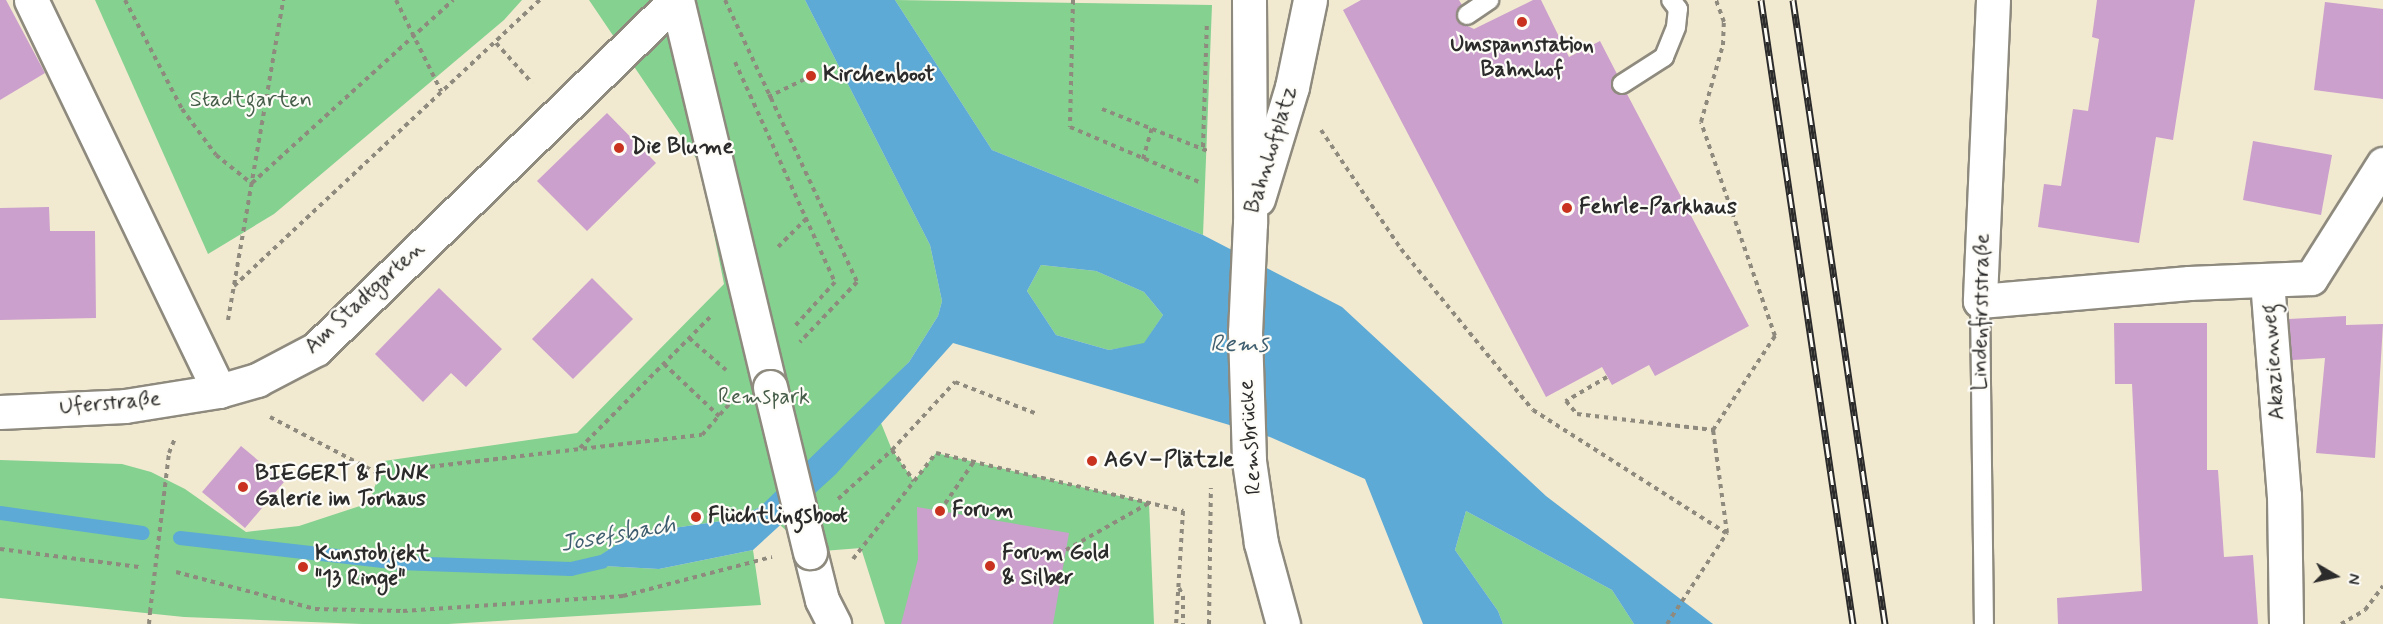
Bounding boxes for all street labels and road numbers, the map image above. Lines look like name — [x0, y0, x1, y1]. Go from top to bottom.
street label: Bahnhofplatz — [1240, 83, 1304, 217]
street label: Lindenfirststraße — [1967, 233, 1997, 391]
street label: Am Stadtgarten — [297, 234, 433, 362]
street label: Akazienweg — [2257, 303, 2291, 421]
street label: Remsbrücke — [1234, 379, 1268, 495]
street label: Uferstraße — [58, 386, 162, 422]

